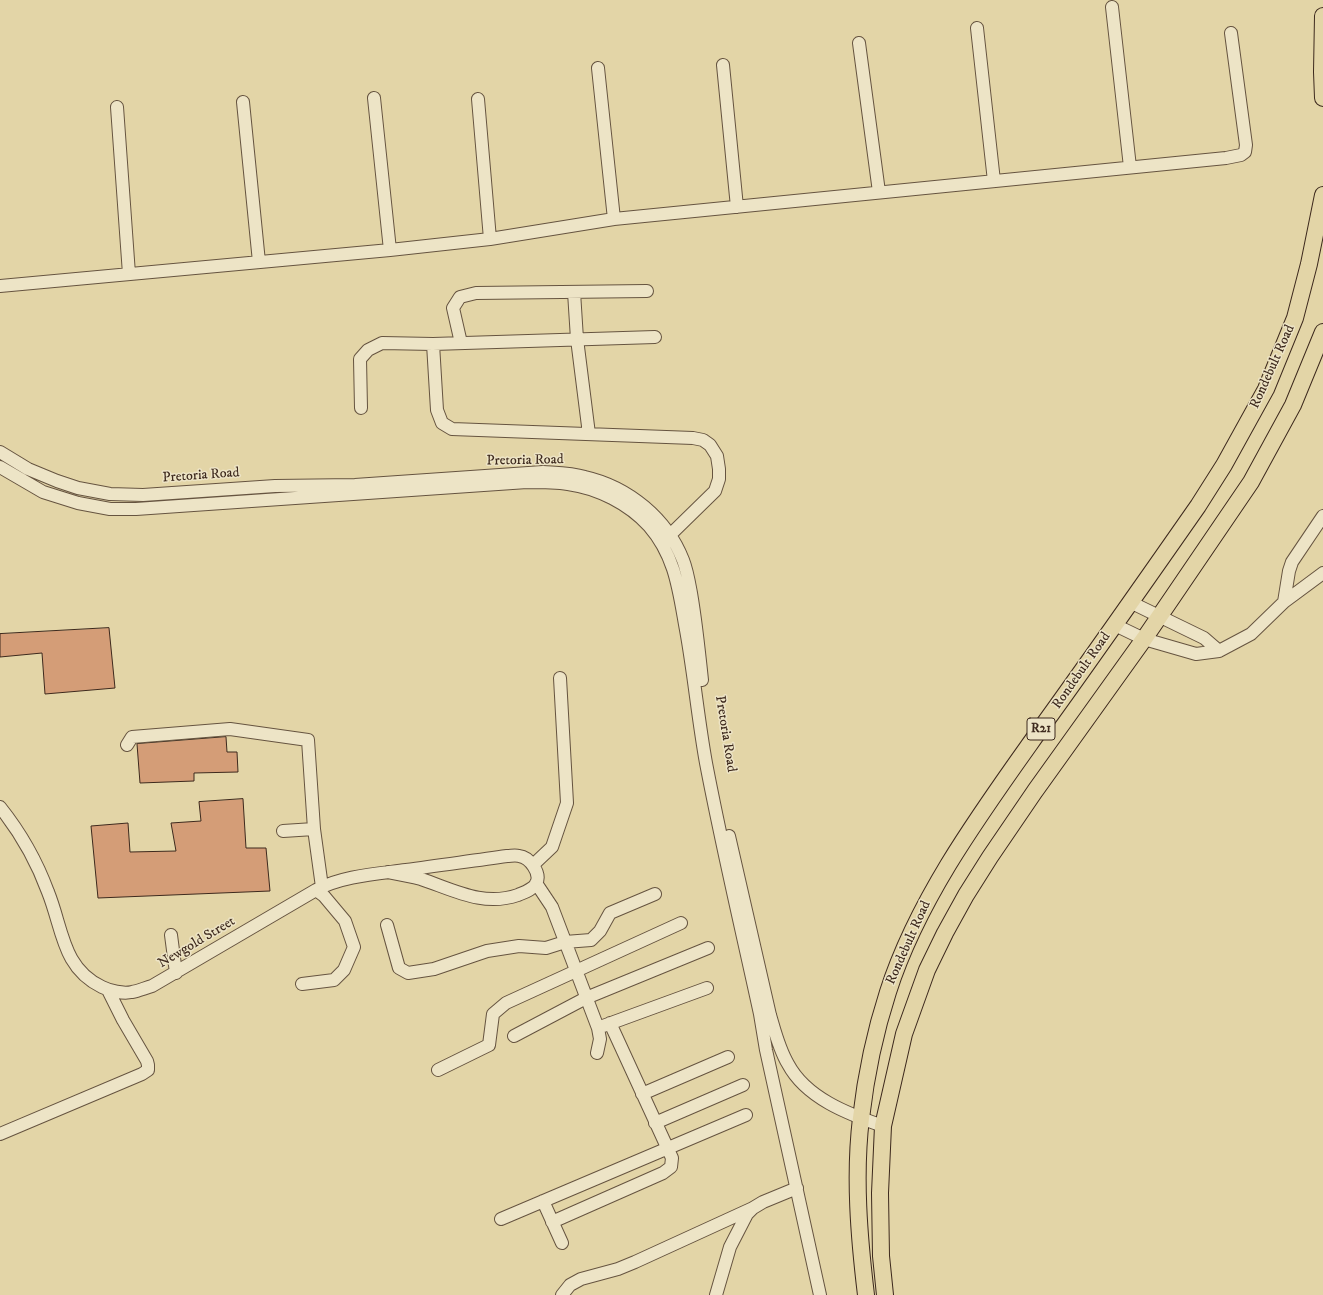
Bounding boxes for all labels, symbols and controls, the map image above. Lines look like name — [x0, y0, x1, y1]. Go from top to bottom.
street label: Rondebult Road — [1247, 322, 1299, 412]
street label: Pretoria Road — [486, 452, 564, 470]
street label: Pretoria Road — [162, 465, 240, 487]
street label: Rondebult Road — [1049, 629, 1115, 713]
street label: Pretoria Road — [711, 695, 739, 773]
road number: R21 — [1027, 718, 1055, 740]
street label: Rondebult Road — [883, 898, 935, 988]
street label: Newgold Street — [155, 913, 239, 973]

